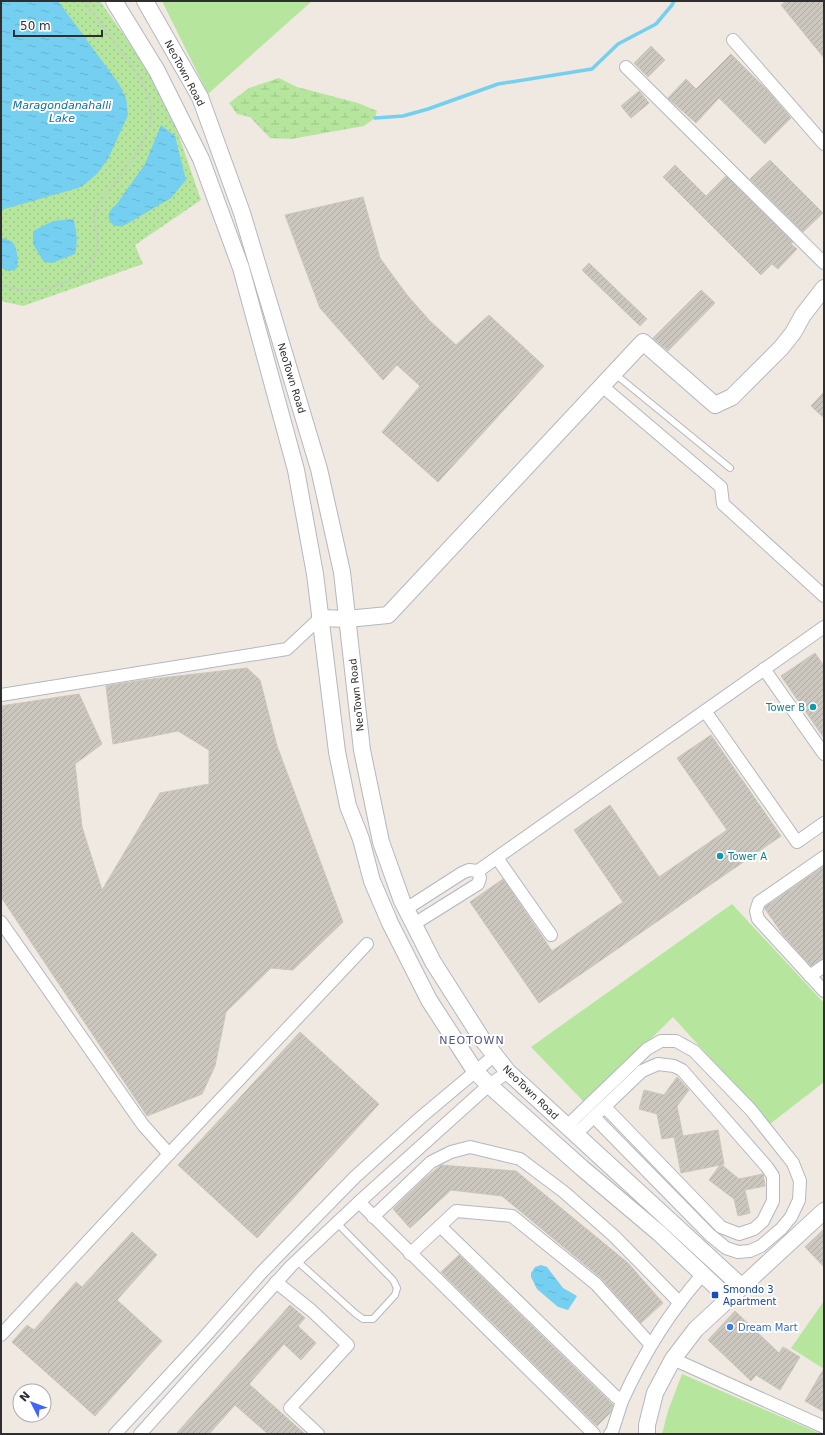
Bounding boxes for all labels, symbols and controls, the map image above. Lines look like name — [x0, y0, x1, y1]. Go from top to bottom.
scale bar — [14, 12, 102, 38]
text: 50 m — [20, 19, 51, 33]
street label: NeoTown Road — [163, 38, 207, 108]
water label: Maragondanahalli Lake — [13, 99, 111, 125]
street label: NeoTown Road — [276, 342, 307, 415]
street label: NeoTown Road — [347, 658, 366, 732]
place label: Tower B — [765, 702, 805, 713]
marker: Tower B — [808, 702, 818, 712]
marker: Tower A — [715, 851, 725, 861]
place label: Tower A — [727, 851, 767, 862]
district label: NEOTOWN — [439, 1034, 505, 1047]
street label: NeoTown Road — [501, 1063, 561, 1122]
place label: Smondo 3 Apartment — [723, 1284, 777, 1307]
marker: Smondo 3 Apartment — [710, 1290, 720, 1300]
marker: Dream Mart — [725, 1322, 735, 1332]
place label: Dream Mart — [738, 1322, 798, 1333]
north arrow — [12, 1383, 52, 1423]
text: N — [17, 1389, 33, 1404]

